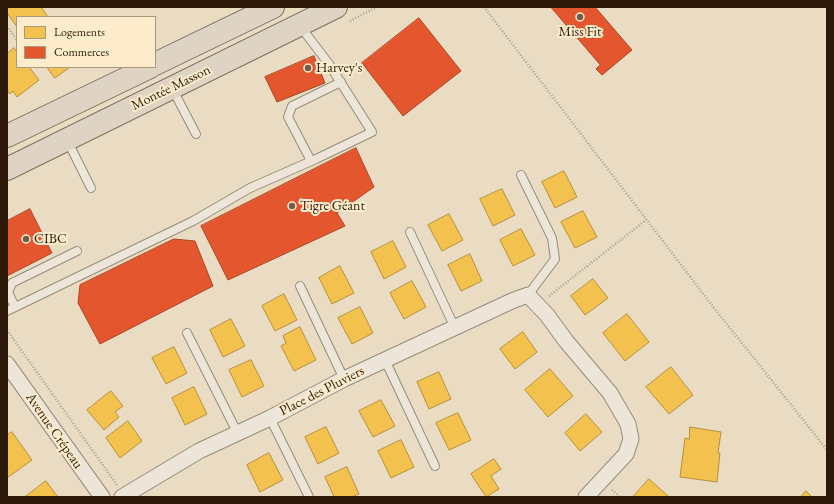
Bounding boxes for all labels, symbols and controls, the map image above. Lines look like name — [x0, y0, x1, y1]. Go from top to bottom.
marker: Miss Fit — [575, 12, 585, 22]
legend — [16, 16, 156, 68]
text: Logements — [54, 24, 105, 40]
place label: Miss Fit — [559, 24, 601, 40]
text: Commerces — [54, 44, 109, 60]
place label: Harvey's — [316, 60, 362, 76]
street label: Montée Masson — [129, 62, 213, 114]
marker: Harvey's — [303, 63, 313, 73]
place label: Tigre Géant — [300, 198, 365, 214]
marker: Tigre Géant — [287, 201, 297, 211]
place label: CIBC — [34, 231, 67, 247]
marker: CIBC — [21, 234, 31, 244]
street label: Place des Pluviers — [277, 362, 367, 420]
street label: Avenue Crépeau — [22, 390, 86, 472]

